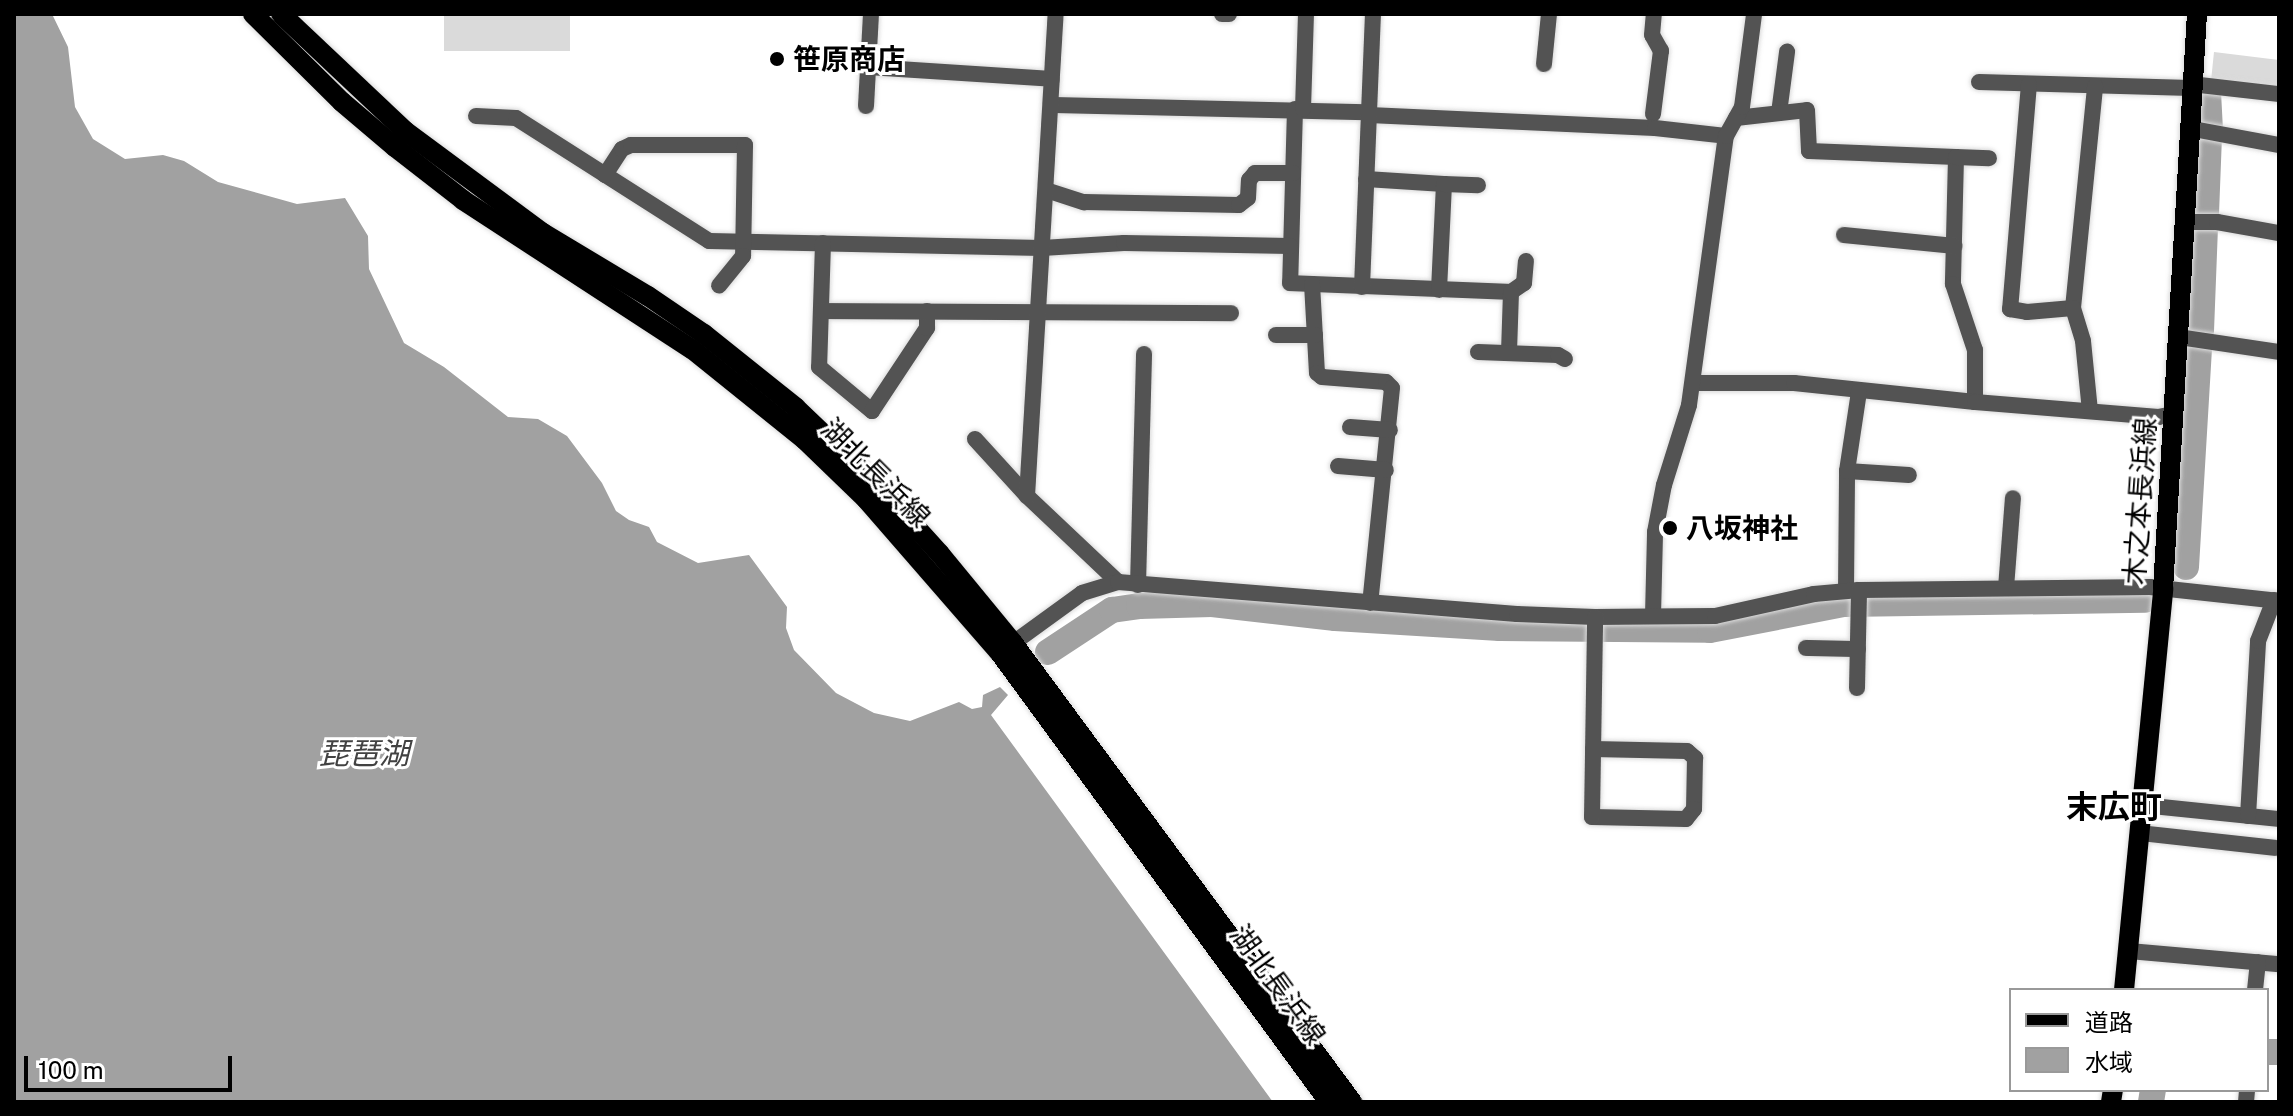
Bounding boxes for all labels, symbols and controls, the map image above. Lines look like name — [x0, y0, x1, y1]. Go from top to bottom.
place label: 笹原商店 — [793, 42, 905, 76]
marker: 笹原商店 — [768, 50, 786, 68]
street label: 湖北長浜線 — [815, 412, 937, 534]
street label: 木之本長浜線 — [2117, 416, 2163, 586]
place label: 八坂神社 — [1686, 511, 1798, 545]
marker: 八坂神社 — [1661, 519, 1679, 537]
water label: 琵琶湖 — [319, 735, 409, 771]
district label: 末広町 — [2066, 788, 2162, 826]
street label: 湖北長浜線 — [1223, 918, 1333, 1052]
legend — [2009, 988, 2269, 1092]
text: 道路 — [2085, 1008, 2133, 1036]
scale bar — [28, 1040, 236, 1090]
text: 水域 — [2085, 1048, 2133, 1076]
text: 100 m — [38, 1056, 104, 1084]

